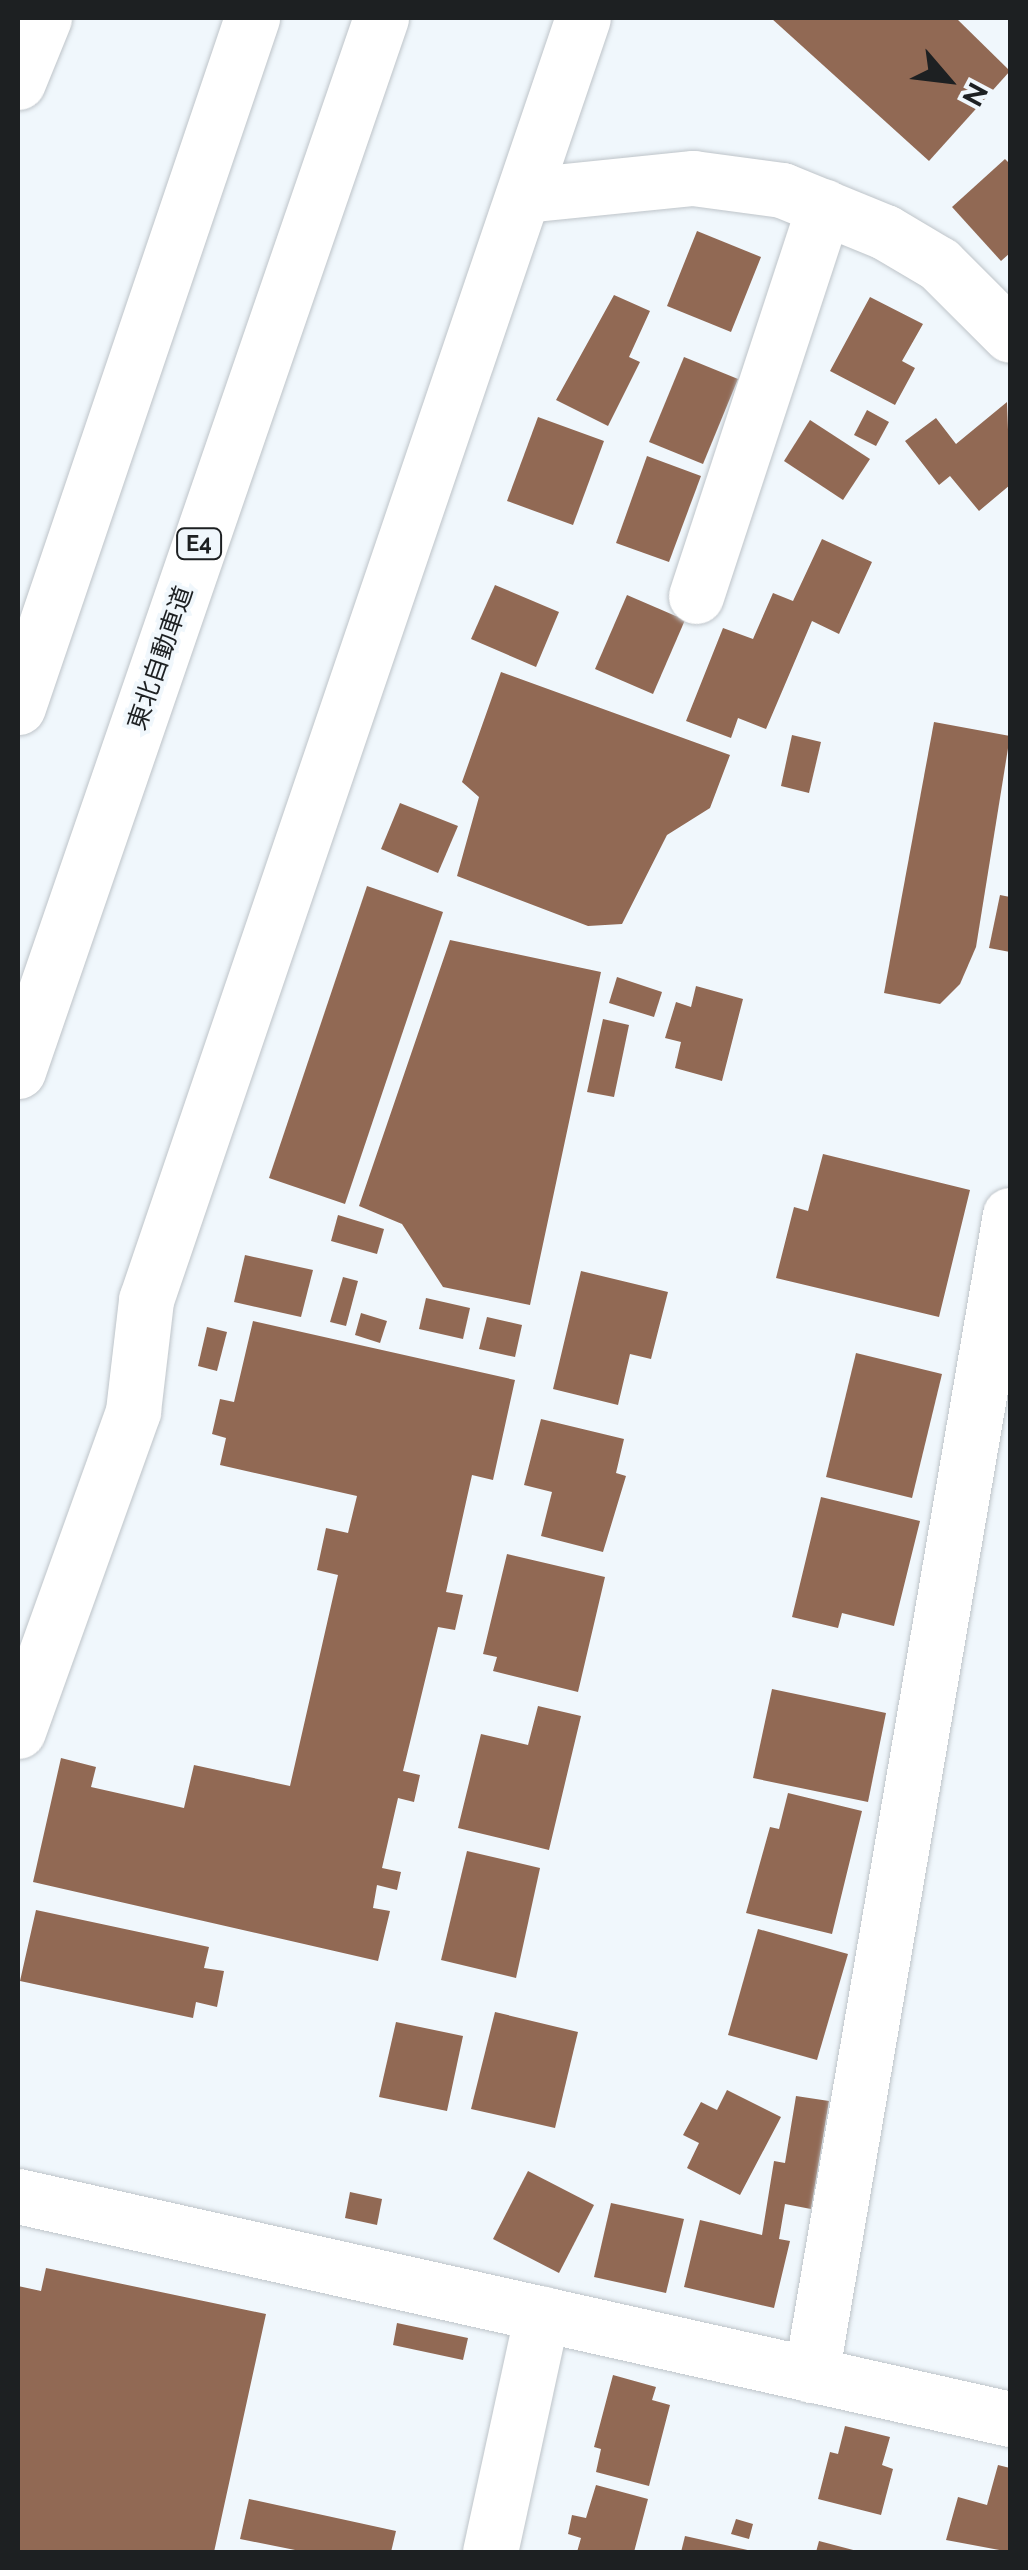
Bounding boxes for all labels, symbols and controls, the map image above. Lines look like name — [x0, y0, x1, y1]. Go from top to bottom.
north arrow — [898, 30, 998, 130]
text: N — [955, 77, 995, 112]
road number: E4 — [174, 527, 224, 561]
street label: 東北自動車道 — [121, 582, 199, 734]

